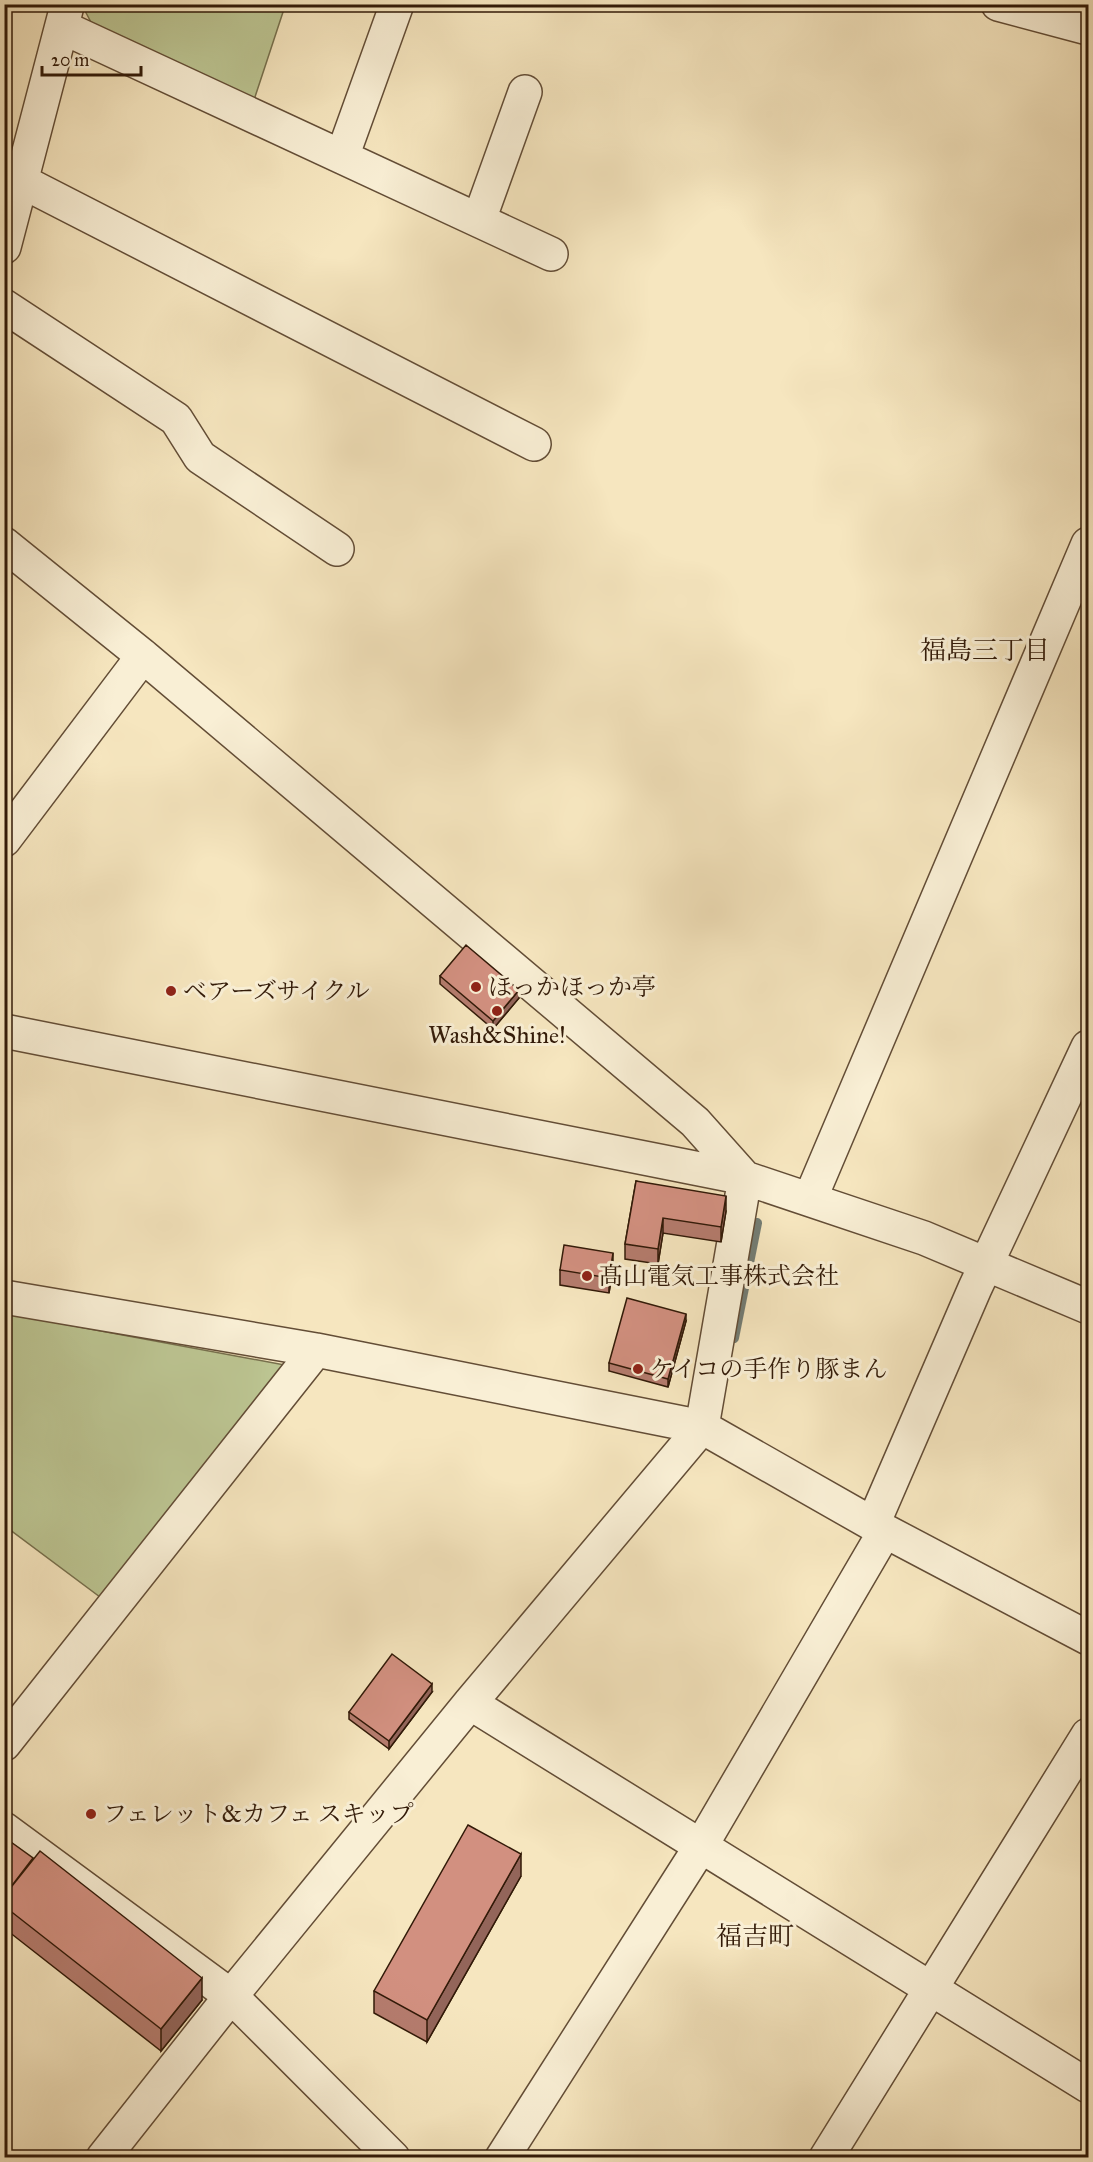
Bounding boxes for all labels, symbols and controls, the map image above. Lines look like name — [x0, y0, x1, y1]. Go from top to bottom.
scale bar — [42, 39, 141, 77]
text: 20 m — [51, 49, 89, 71]
district label: 福島三丁目 — [920, 634, 1050, 666]
place label: ほっかほっか亭 — [488, 972, 656, 1002]
place label: ベアーズサイクル — [183, 976, 370, 1006]
marker: ほっかほっか亭 — [469, 980, 483, 994]
marker: ベアーズサイクル — [164, 984, 178, 998]
marker: Wash&Shine! — [490, 1004, 504, 1018]
place label: Wash&Shine! — [428, 1020, 566, 1050]
place label: 髙山電気工事株式会社 — [599, 1261, 839, 1291]
marker: 髙山電気工事株式会社 — [580, 1269, 594, 1283]
place label: ケイコの手作り豚まん — [650, 1354, 887, 1384]
marker: ケイコの手作り豚まん — [631, 1362, 645, 1376]
place label: フェレット&カフェ スキップ — [103, 1799, 413, 1829]
marker: フェレット&カフェ スキップ — [84, 1807, 98, 1821]
district label: 福吉町 — [716, 1920, 794, 1952]

